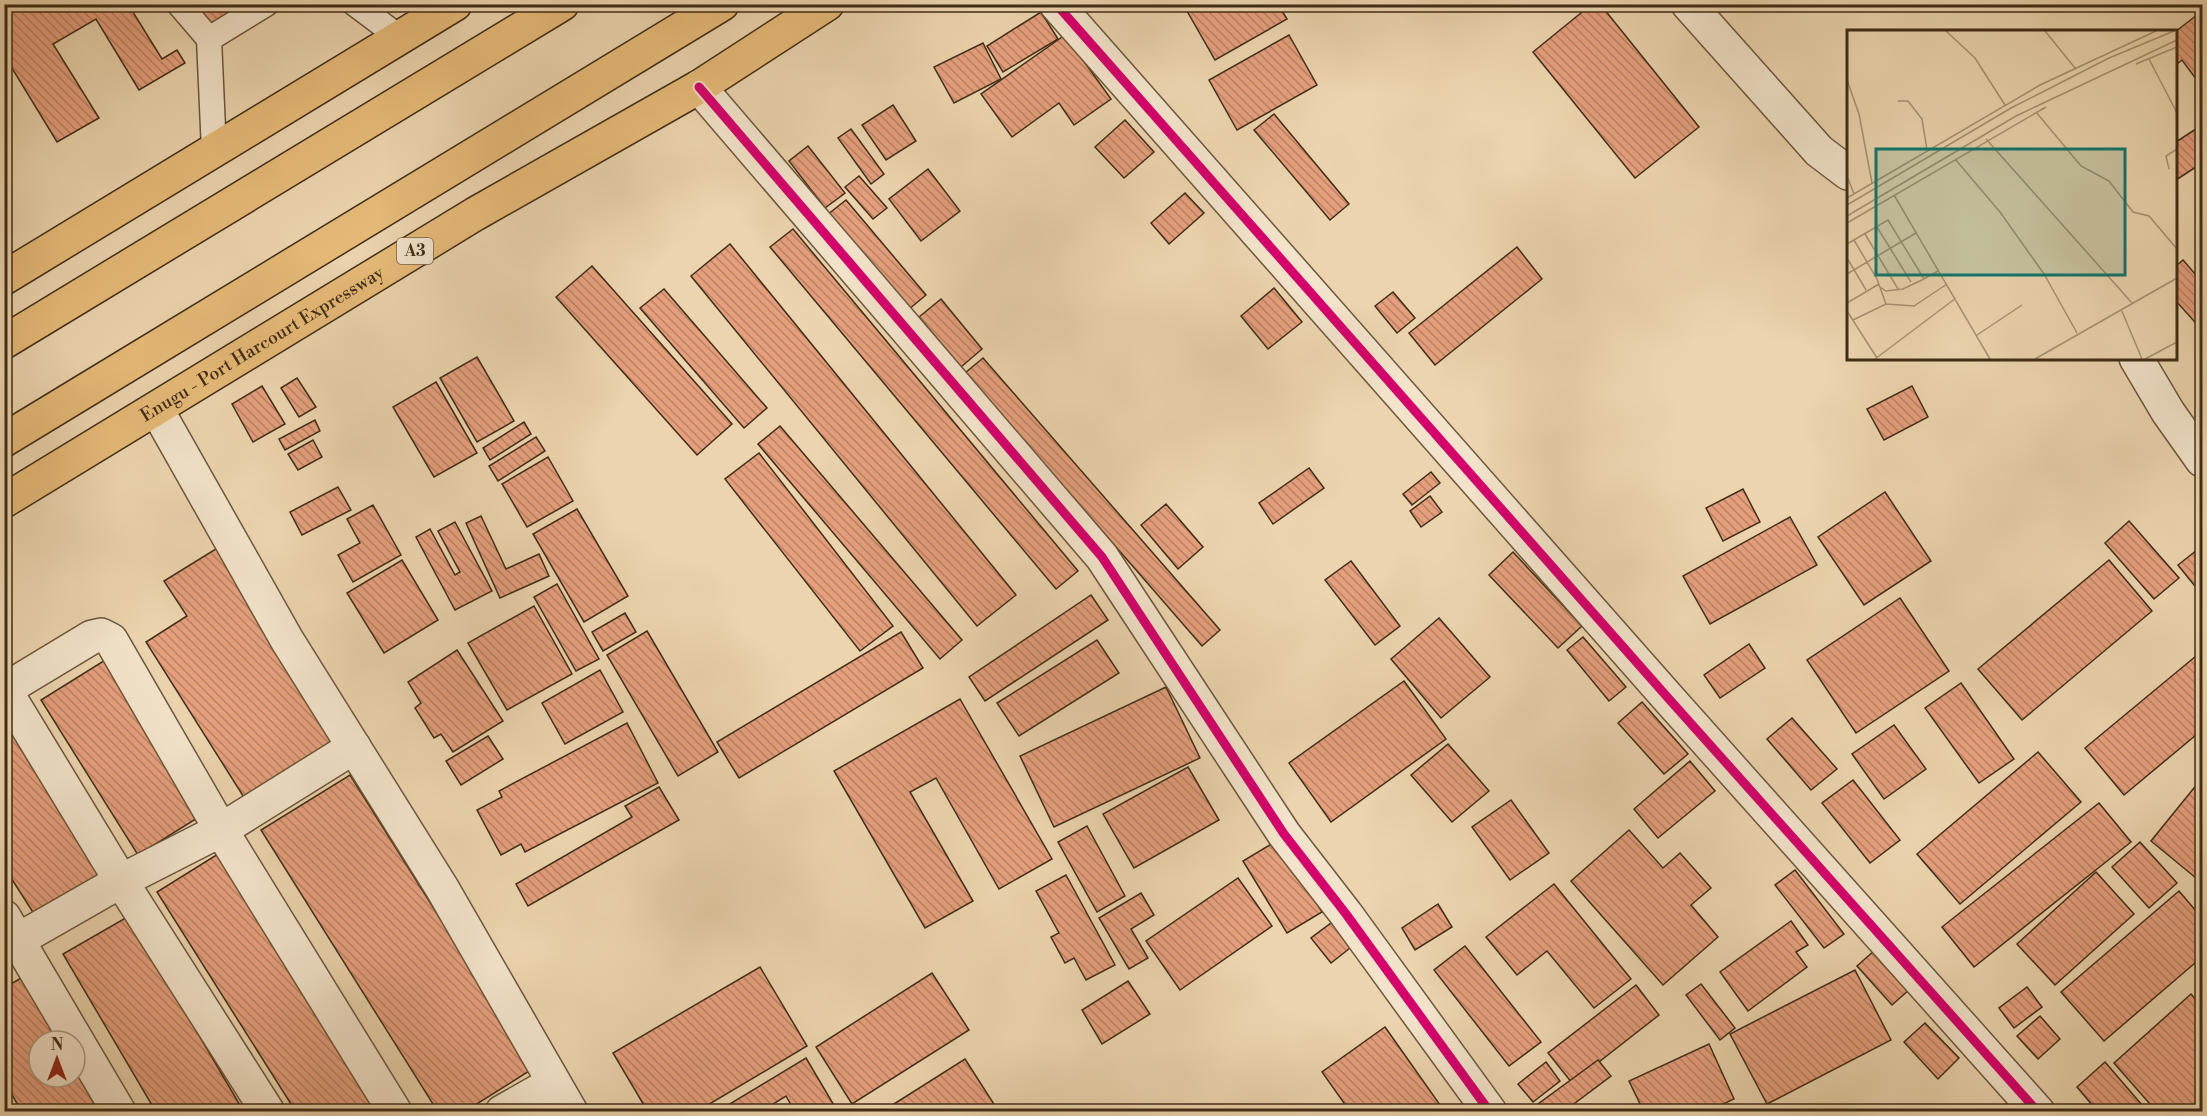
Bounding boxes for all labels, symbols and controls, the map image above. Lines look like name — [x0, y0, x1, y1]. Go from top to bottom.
inset map — [1847, 30, 2177, 360]
road number: A3 — [397, 238, 433, 264]
street label: Enugu - Port Harcourt Expressway — [136, 261, 388, 427]
north arrow — [27, 1029, 87, 1089]
text: N — [51, 1035, 64, 1055]

